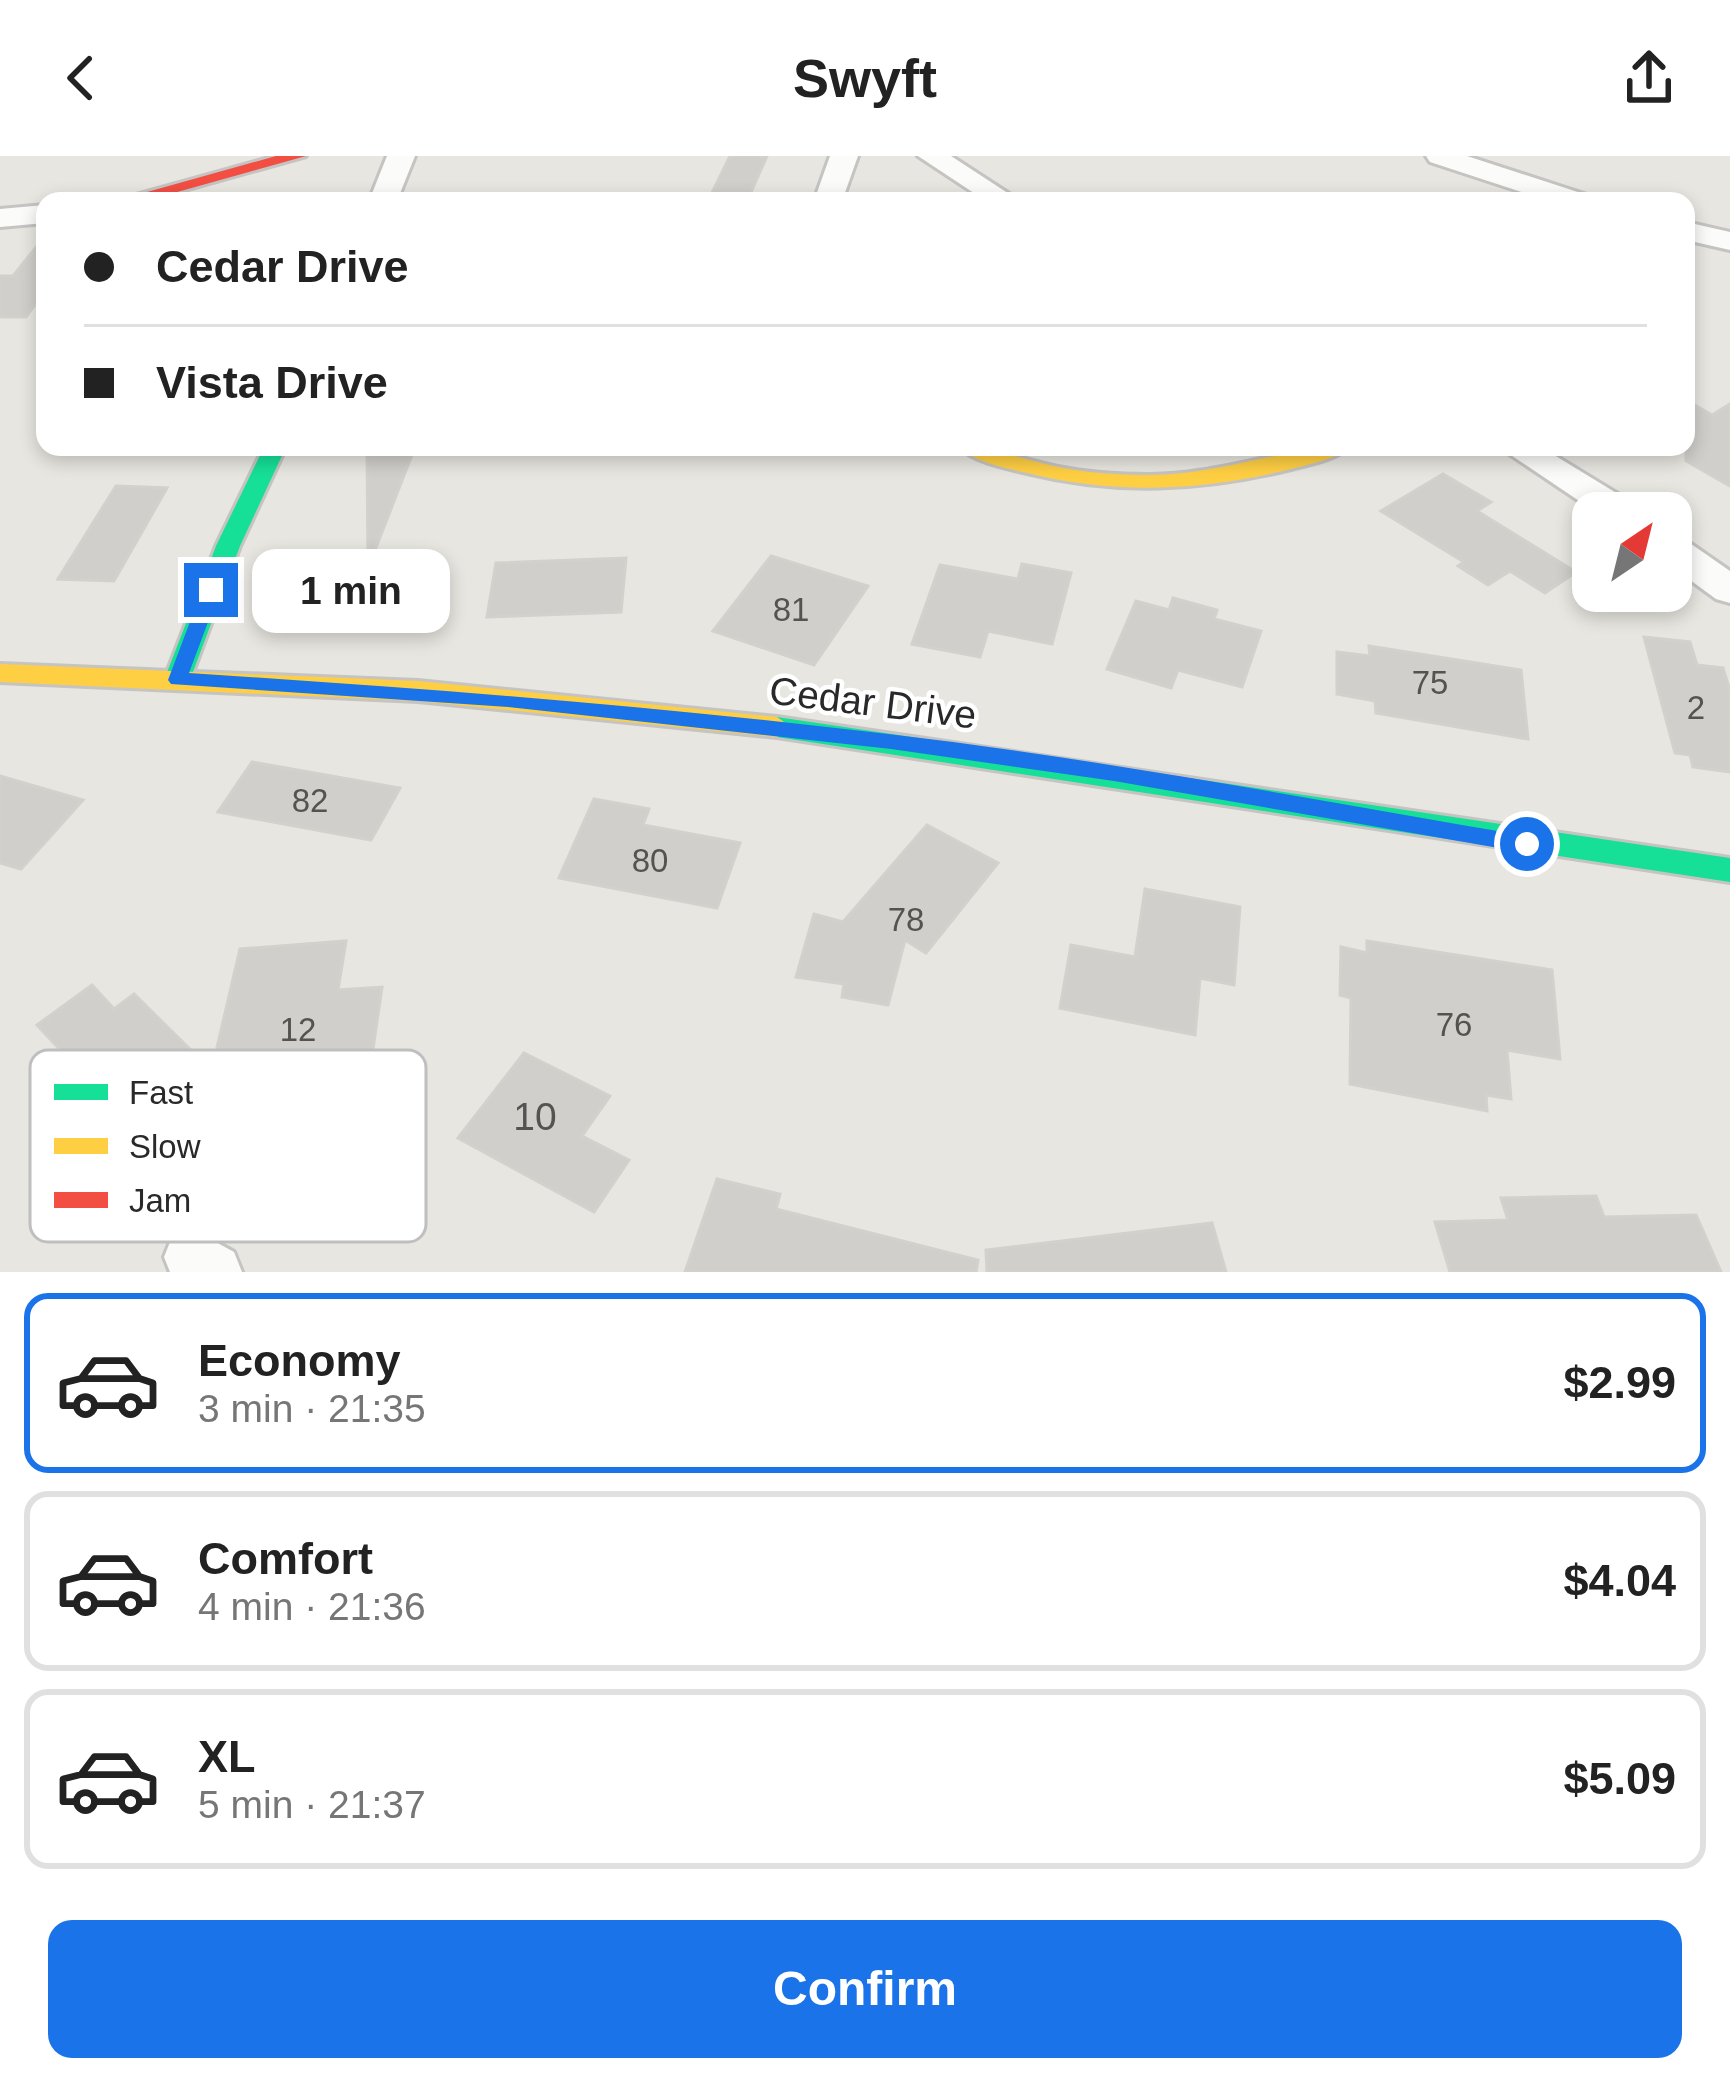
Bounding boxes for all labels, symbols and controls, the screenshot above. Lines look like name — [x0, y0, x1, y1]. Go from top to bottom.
icon: back — [48, 45, 114, 111]
icon: share — [1616, 45, 1682, 111]
text: Swyft — [793, 48, 937, 108]
text: Cedar Drive — [156, 241, 409, 292]
text: Vista Drive — [156, 357, 388, 408]
north arrow — [1572, 492, 1692, 612]
map controls — [1572, 492, 1692, 612]
callout: 1 min — [253, 548, 451, 632]
route end — [184, 563, 238, 617]
text: 1 min — [300, 569, 402, 612]
house number: 81 — [773, 591, 809, 628]
house number: 75 — [1412, 664, 1448, 701]
street label: Cedar Drive — [767, 668, 979, 737]
house number: 2 — [1687, 689, 1705, 726]
house number: 82 — [292, 782, 328, 819]
route start — [1500, 817, 1554, 871]
house number: 80 — [632, 842, 668, 879]
house number: 78 — [888, 901, 924, 938]
house number: 76 — [1436, 1006, 1472, 1043]
house number: 12 — [280, 1011, 316, 1048]
legend — [30, 1050, 426, 1242]
text: Fast — [129, 1074, 193, 1111]
house number: 10 — [513, 1095, 557, 1138]
text: Slow — [129, 1128, 201, 1165]
text: Jam — [129, 1182, 191, 1219]
icon: car — [54, 1329, 162, 1437]
text: Economy — [198, 1335, 401, 1386]
text: $2.99 — [1563, 1357, 1676, 1408]
text: 3 min · 21:35 — [198, 1387, 426, 1430]
icon: car — [54, 1527, 162, 1635]
text: Comfort — [198, 1533, 373, 1584]
text: $4.04 — [1563, 1555, 1676, 1606]
text: 4 min · 21:36 — [198, 1585, 426, 1628]
icon: car — [54, 1725, 162, 1833]
text: XL — [198, 1731, 256, 1782]
text: $5.09 — [1563, 1753, 1676, 1804]
text: 5 min · 21:37 — [198, 1783, 426, 1826]
button: Confirm — [48, 1920, 1682, 2058]

